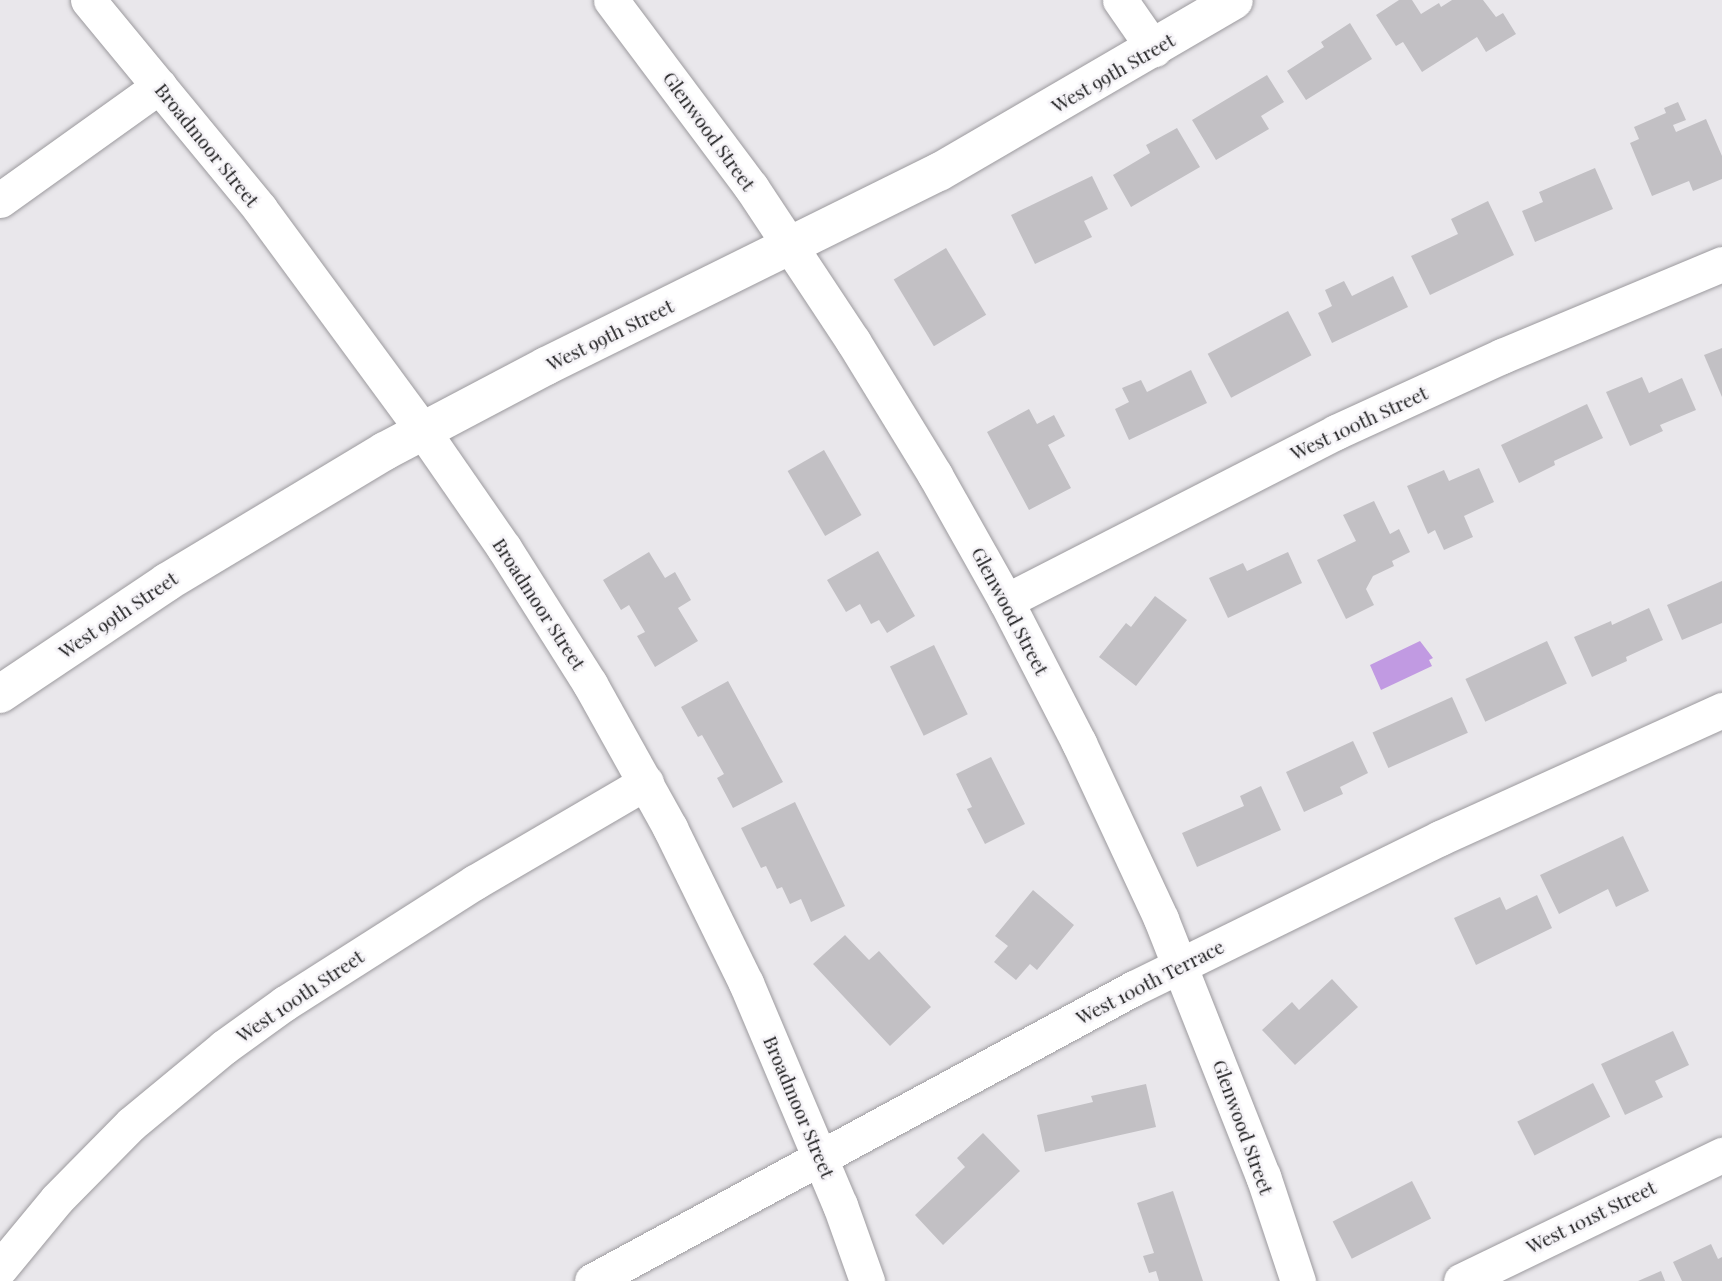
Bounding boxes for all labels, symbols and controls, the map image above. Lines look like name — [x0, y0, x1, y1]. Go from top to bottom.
street label: West 99th Street — [1047, 29, 1179, 117]
street label: Glenwood Street — [658, 67, 760, 195]
street label: Broadmoor Street — [150, 79, 264, 211]
street label: West 99th Street — [543, 294, 677, 376]
street label: West 100th Street — [1287, 381, 1431, 465]
street label: Broadmoor Street — [488, 534, 590, 674]
street label: Glenwood Street — [967, 543, 1053, 679]
street label: West 99th Street — [54, 567, 182, 663]
street label: West 100th Terrace — [1072, 935, 1228, 1029]
street label: West 100th Street — [232, 945, 368, 1047]
street label: Broadmoor Street — [759, 1032, 839, 1182]
street label: Glenwood Street — [1208, 1057, 1278, 1197]
street label: West 101st Street — [1522, 1176, 1660, 1258]

